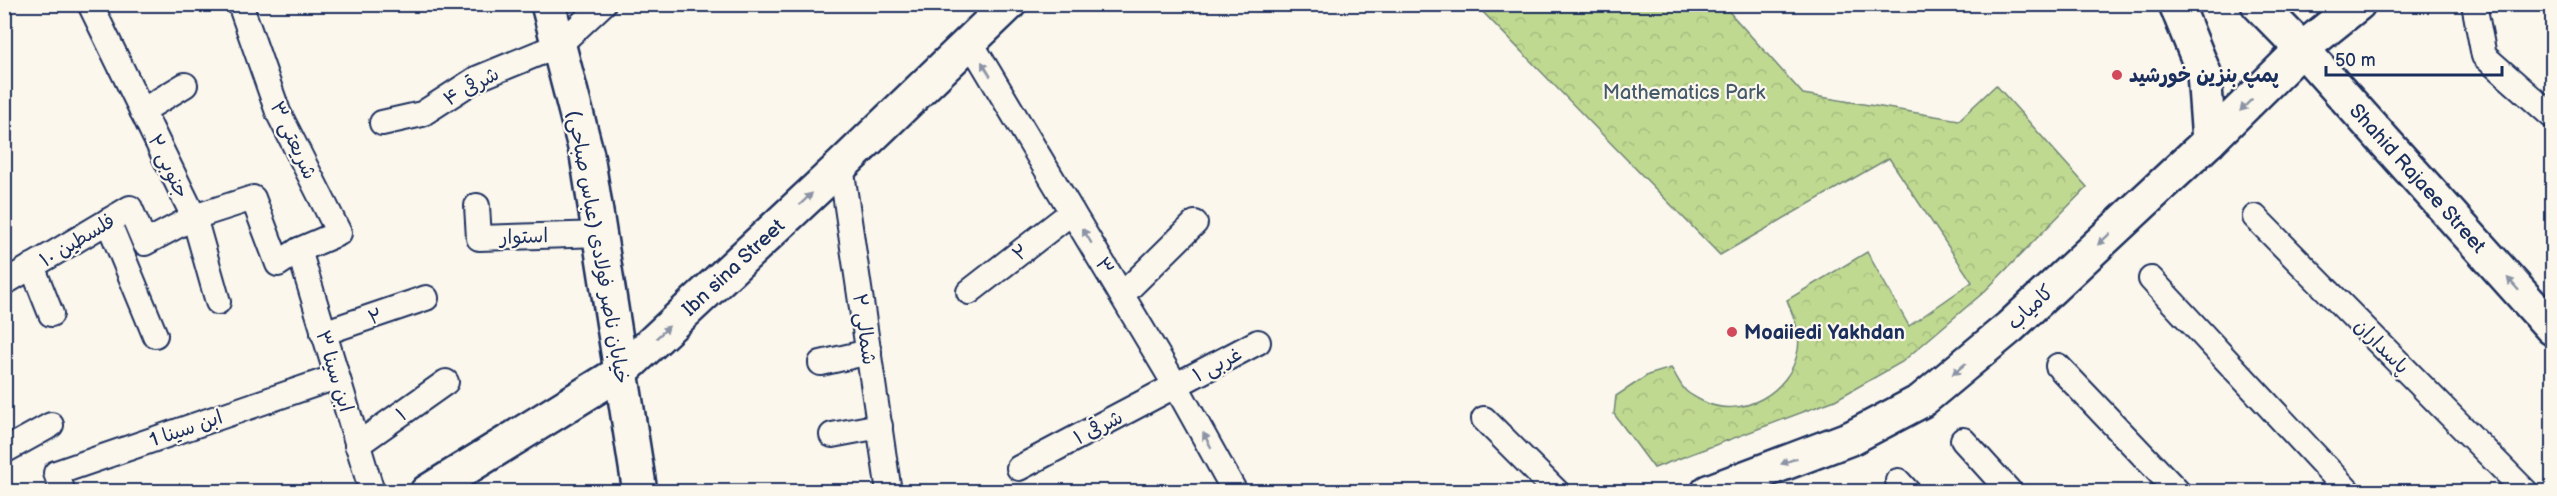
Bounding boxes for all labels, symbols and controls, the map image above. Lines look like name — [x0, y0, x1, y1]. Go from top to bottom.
scale bar — [2326, 39, 2502, 77]
text: 50 m — [2335, 50, 2376, 71]
street label: ۴ شرقی — [439, 60, 503, 112]
one-way arrow — [981, 61, 992, 77]
place label: پمپ بنزین خورشید — [2129, 64, 2279, 88]
marker: پمپ بنزین خورشید — [2110, 68, 2124, 82]
park label: Mathematics Park — [1603, 81, 1765, 105]
one-way arrow — [2239, 97, 2253, 111]
street label: شریعتی ۳ — [265, 98, 322, 183]
street label: Shahid Rajaee Street — [2344, 99, 2491, 258]
street label: خیابان ناصر فولادی (عباس صباحی) — [562, 109, 634, 386]
street label: ۲ جنوبی — [142, 131, 194, 203]
one-way arrow — [798, 193, 813, 206]
street label: فلسطین ۱۰ — [36, 209, 119, 273]
street label: Ibn sina Street — [678, 214, 790, 321]
street label: استوار — [497, 224, 549, 250]
one-way arrow — [1081, 228, 1092, 244]
one-way arrow — [2097, 232, 2112, 245]
street label: ۲ — [1008, 239, 1033, 266]
street label: ۳ — [1090, 253, 1119, 280]
one-way arrow — [2507, 277, 2520, 292]
street label: کامیاب — [2002, 280, 2059, 335]
street label: ۲ شمالی — [847, 292, 881, 366]
street label: ۲ — [365, 303, 386, 330]
street label: پاسداران — [2349, 314, 2414, 379]
place label: Moaiiedi Yakhdan — [1744, 321, 1905, 345]
one-way arrow — [656, 325, 671, 339]
marker: Moaiiedi Yakhdan — [1725, 325, 1739, 339]
street label: ابن سینا ۳ — [310, 328, 358, 415]
street label: ۱ غربی — [1189, 342, 1246, 388]
one-way arrow — [1952, 362, 1967, 375]
street label: ۱ — [392, 403, 411, 427]
street label: ۱ شرقی — [1069, 404, 1127, 450]
street label: ابن سینا 1 — [147, 405, 226, 453]
one-way arrow — [1202, 432, 1212, 449]
one-way arrow — [1780, 457, 1798, 466]

